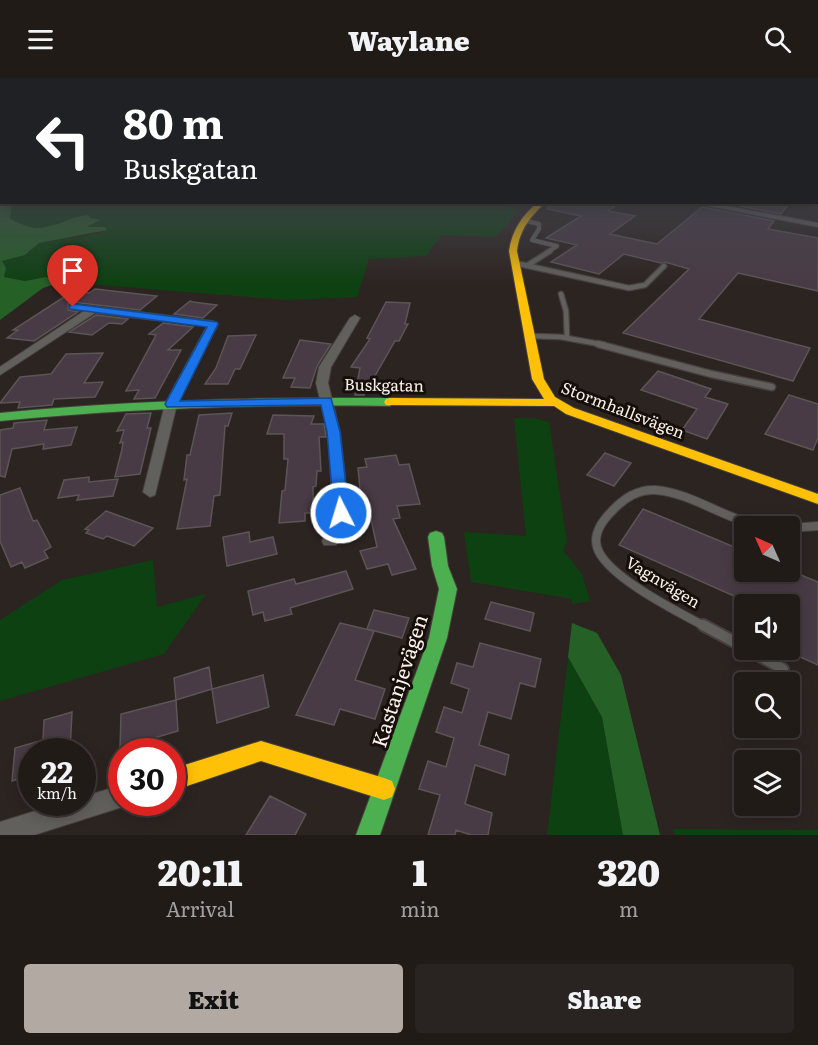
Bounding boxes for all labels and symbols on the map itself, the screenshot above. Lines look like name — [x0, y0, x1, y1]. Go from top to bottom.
pin — [47, 245, 98, 307]
street label: Buskgatan — [344, 371, 425, 397]
street label: Stormhallsvägen — [558, 375, 689, 444]
position arrow — [309, 481, 373, 545]
north arrow — [734, 516, 800, 582]
street label: Vagnvägen — [622, 549, 706, 613]
street label: Kastanjevägen — [362, 610, 434, 751]
speed limit sign: 30 — [108, 738, 186, 816]

